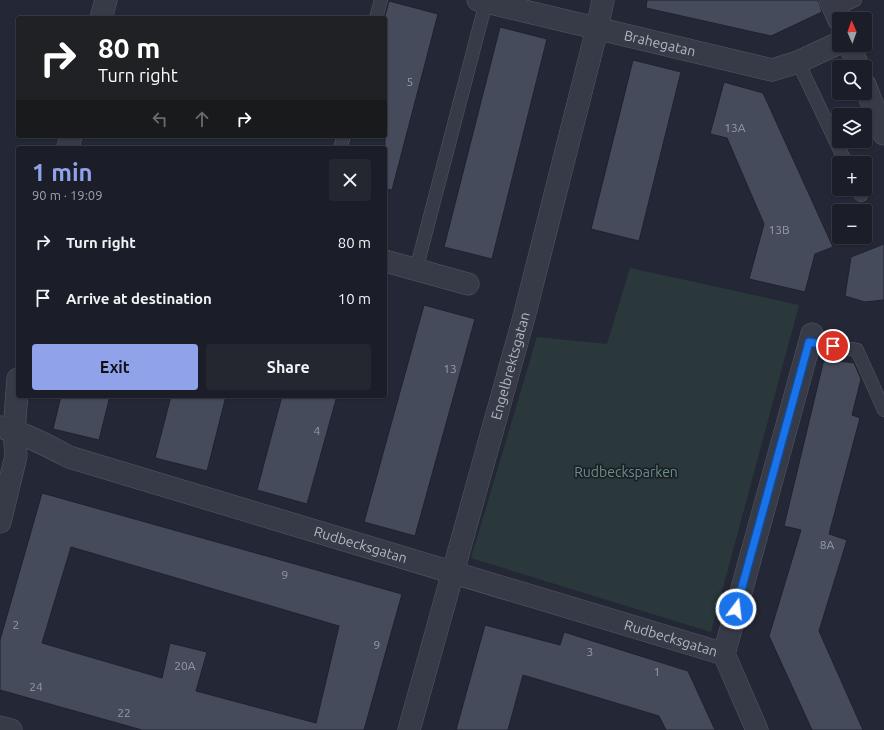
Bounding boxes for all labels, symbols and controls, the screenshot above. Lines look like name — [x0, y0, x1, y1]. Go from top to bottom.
north arrow — [832, 12, 872, 52]
map controls — [832, 12, 872, 244]
street label: Brahegatan — [623, 27, 697, 60]
icon: right — [32, 32, 84, 84]
text: 80 m — [98, 32, 160, 63]
button: search — [832, 60, 872, 100]
text: Turn right — [98, 65, 178, 85]
house number: 5 — [407, 75, 413, 88]
icon: left — [149, 108, 171, 130]
icon: ahead — [191, 108, 213, 130]
icon: right — [233, 108, 255, 130]
button: layers — [832, 108, 872, 148]
house number: 13A — [724, 121, 746, 134]
button: + — [832, 156, 872, 196]
text: 1 min — [32, 159, 93, 186]
button: close — [329, 159, 371, 201]
text: 90 m · 19:09 — [32, 188, 103, 202]
button: − — [832, 204, 872, 244]
house number: 13B — [768, 223, 790, 236]
icon: right — [32, 231, 54, 253]
text: Turn right — [66, 234, 136, 251]
text: 80 m — [338, 234, 371, 251]
icon: arrive — [32, 287, 54, 309]
text: Arrive at destination — [66, 290, 212, 307]
text: 10 m — [338, 290, 371, 307]
street label: Engelbrektsgatan — [488, 310, 533, 422]
pin — [816, 329, 850, 363]
icon: arrive — [822, 335, 844, 357]
button: Exit — [32, 344, 198, 390]
button: Share — [206, 344, 371, 390]
house number: 13 — [443, 362, 457, 375]
house number: 4 — [314, 424, 321, 437]
park label: Rudbecksparken — [574, 464, 678, 480]
street label: Rudbecksgatan — [312, 523, 409, 566]
house number: 8A — [820, 538, 834, 551]
house number: 9 — [282, 568, 288, 581]
position arrow — [715, 588, 757, 630]
street label: Rudbecksgatan — [622, 616, 719, 660]
house number: 2 — [13, 618, 19, 631]
house number: 9 — [374, 638, 380, 651]
house number: 3 — [587, 645, 593, 658]
house number: 20A — [174, 659, 196, 672]
house number: 1 — [654, 665, 660, 678]
house number: 24 — [29, 680, 43, 693]
house number: 22 — [117, 706, 131, 719]

